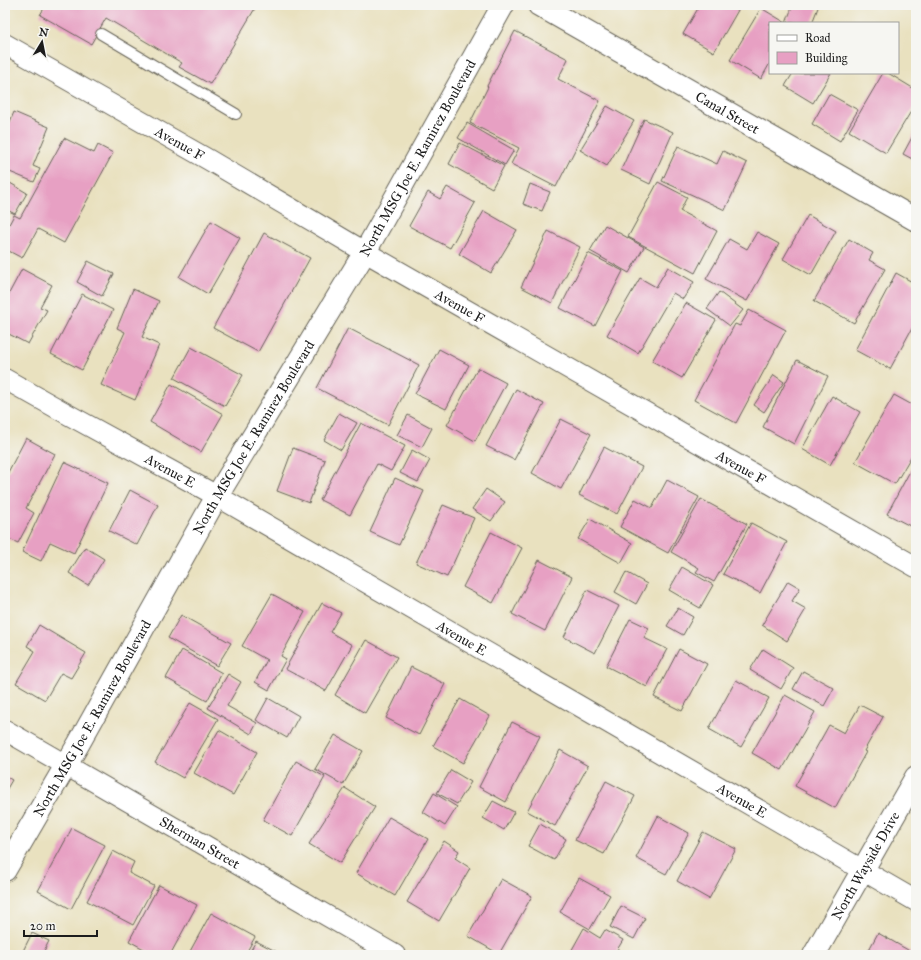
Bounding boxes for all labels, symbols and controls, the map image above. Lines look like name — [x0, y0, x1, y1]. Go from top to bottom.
north arrow — [22, 22, 62, 62]
legend — [769, 22, 899, 74]
text: N — [38, 25, 50, 40]
text: Road — [805, 31, 831, 45]
text: Building — [805, 51, 848, 66]
street label: North MSG Joe E. Ramirez Boulevard — [356, 56, 479, 260]
street label: Canal Street — [693, 88, 762, 137]
street label: Avenue F — [151, 122, 208, 164]
street label: Avenue F — [431, 285, 488, 327]
street label: North MSG Joe E. Ramirez Boulevard — [189, 337, 318, 537]
street label: Avenue F — [712, 446, 769, 488]
street label: Avenue E — [141, 449, 199, 491]
street label: Avenue E — [433, 616, 490, 659]
street label: North MSG Joe E. Ramirez Boulevard — [30, 617, 154, 819]
street label: Avenue E — [713, 779, 770, 821]
street label: North Wayside Drive — [828, 808, 903, 923]
street label: Sherman Street — [157, 813, 243, 872]
scale bar — [24, 912, 97, 938]
text: 20 m — [30, 919, 56, 933]

